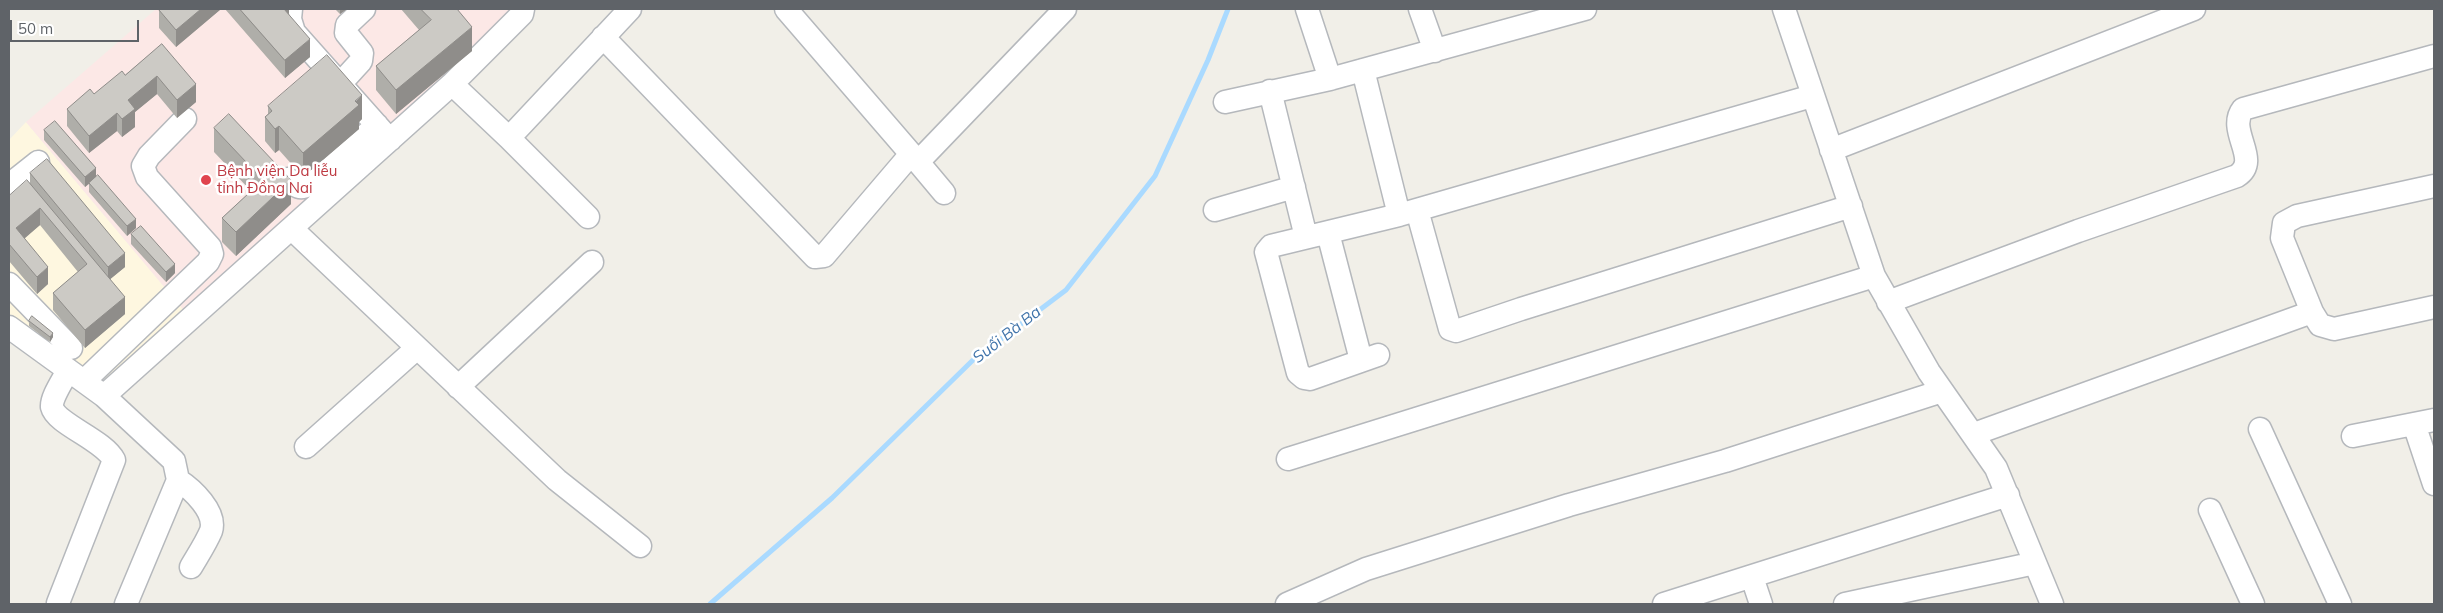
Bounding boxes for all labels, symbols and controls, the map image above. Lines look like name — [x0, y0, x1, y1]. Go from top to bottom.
scale bar — [12, 10, 141, 42]
text: 50 m — [18, 19, 53, 38]
place label: Bệnh viện Da liễu tỉnh Đồng Nai — [217, 162, 337, 197]
marker: Bệnh viện Da liễu tỉnh Đồng Nai — [199, 173, 213, 187]
water label: Suối Bà Ba — [969, 302, 1045, 368]

